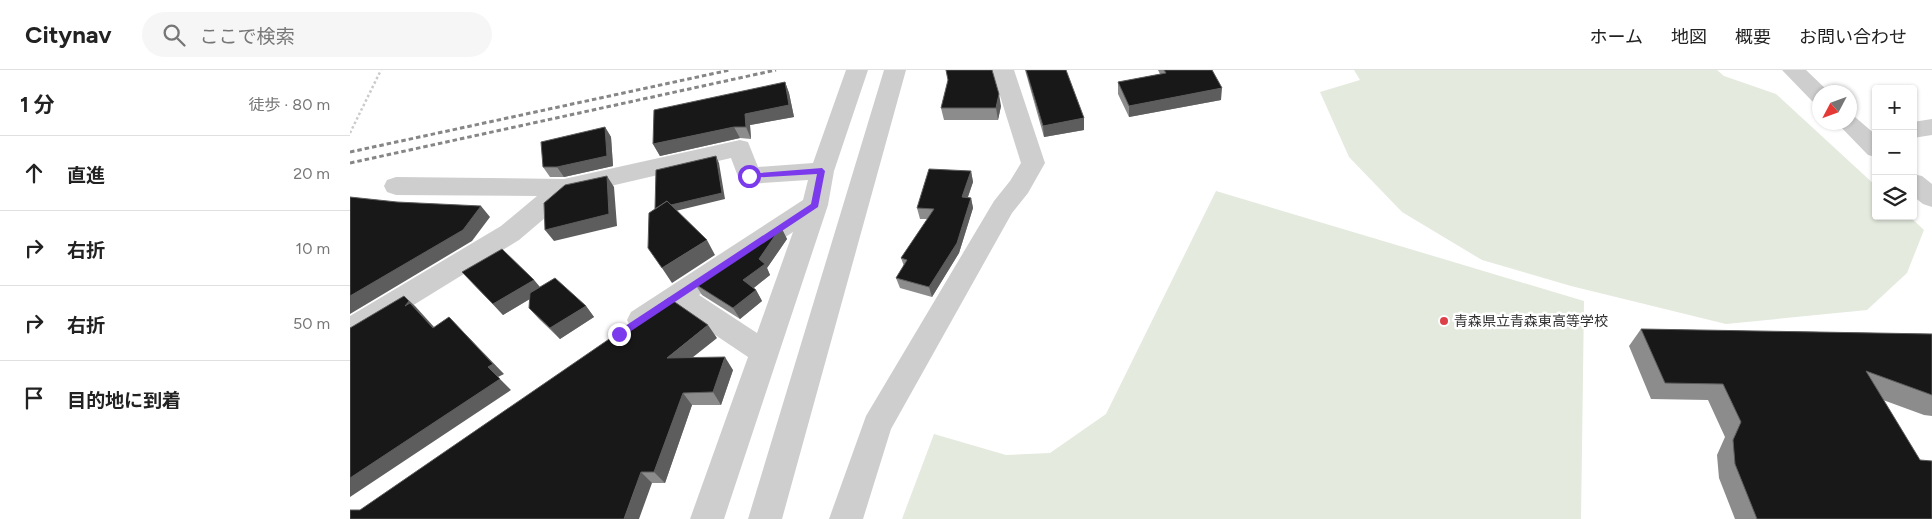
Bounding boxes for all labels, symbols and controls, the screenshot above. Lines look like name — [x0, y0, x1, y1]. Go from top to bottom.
search box — [142, 12, 492, 57]
text: Citynav — [25, 20, 112, 49]
icon: search — [160, 21, 188, 49]
text: ここで検索 — [200, 25, 295, 48]
text: ホーム — [1590, 26, 1643, 48]
text: 地図 — [1671, 26, 1707, 48]
text: 概要 — [1735, 26, 1771, 48]
text: お問い合わせ — [1799, 26, 1907, 48]
north arrow — [1812, 85, 1857, 130]
map controls — [1872, 85, 1917, 220]
button: + — [1872, 85, 1917, 130]
text: 1 分 — [20, 92, 55, 117]
text: 徒歩 · 80 m — [248, 95, 330, 114]
button: − — [1872, 130, 1917, 175]
icon: ahead — [20, 159, 48, 187]
text: 直進 — [67, 164, 105, 187]
text: 20 m — [293, 164, 330, 183]
route start — [738, 165, 761, 188]
button: layers — [1872, 175, 1917, 220]
icon: right — [20, 234, 48, 262]
text: 右折 — [67, 239, 105, 262]
text: 10 m — [296, 239, 330, 258]
icon: right — [20, 309, 48, 337]
place label: 青森県立青森東高等学校 — [1454, 313, 1608, 330]
text: 右折 — [67, 314, 105, 337]
text: 50 m — [293, 314, 330, 333]
marker: 青森県立青森東高等学校 — [1438, 315, 1450, 327]
route end — [608, 323, 631, 346]
icon: arrive — [20, 384, 48, 412]
text: 目的地に到着 — [67, 389, 181, 412]

